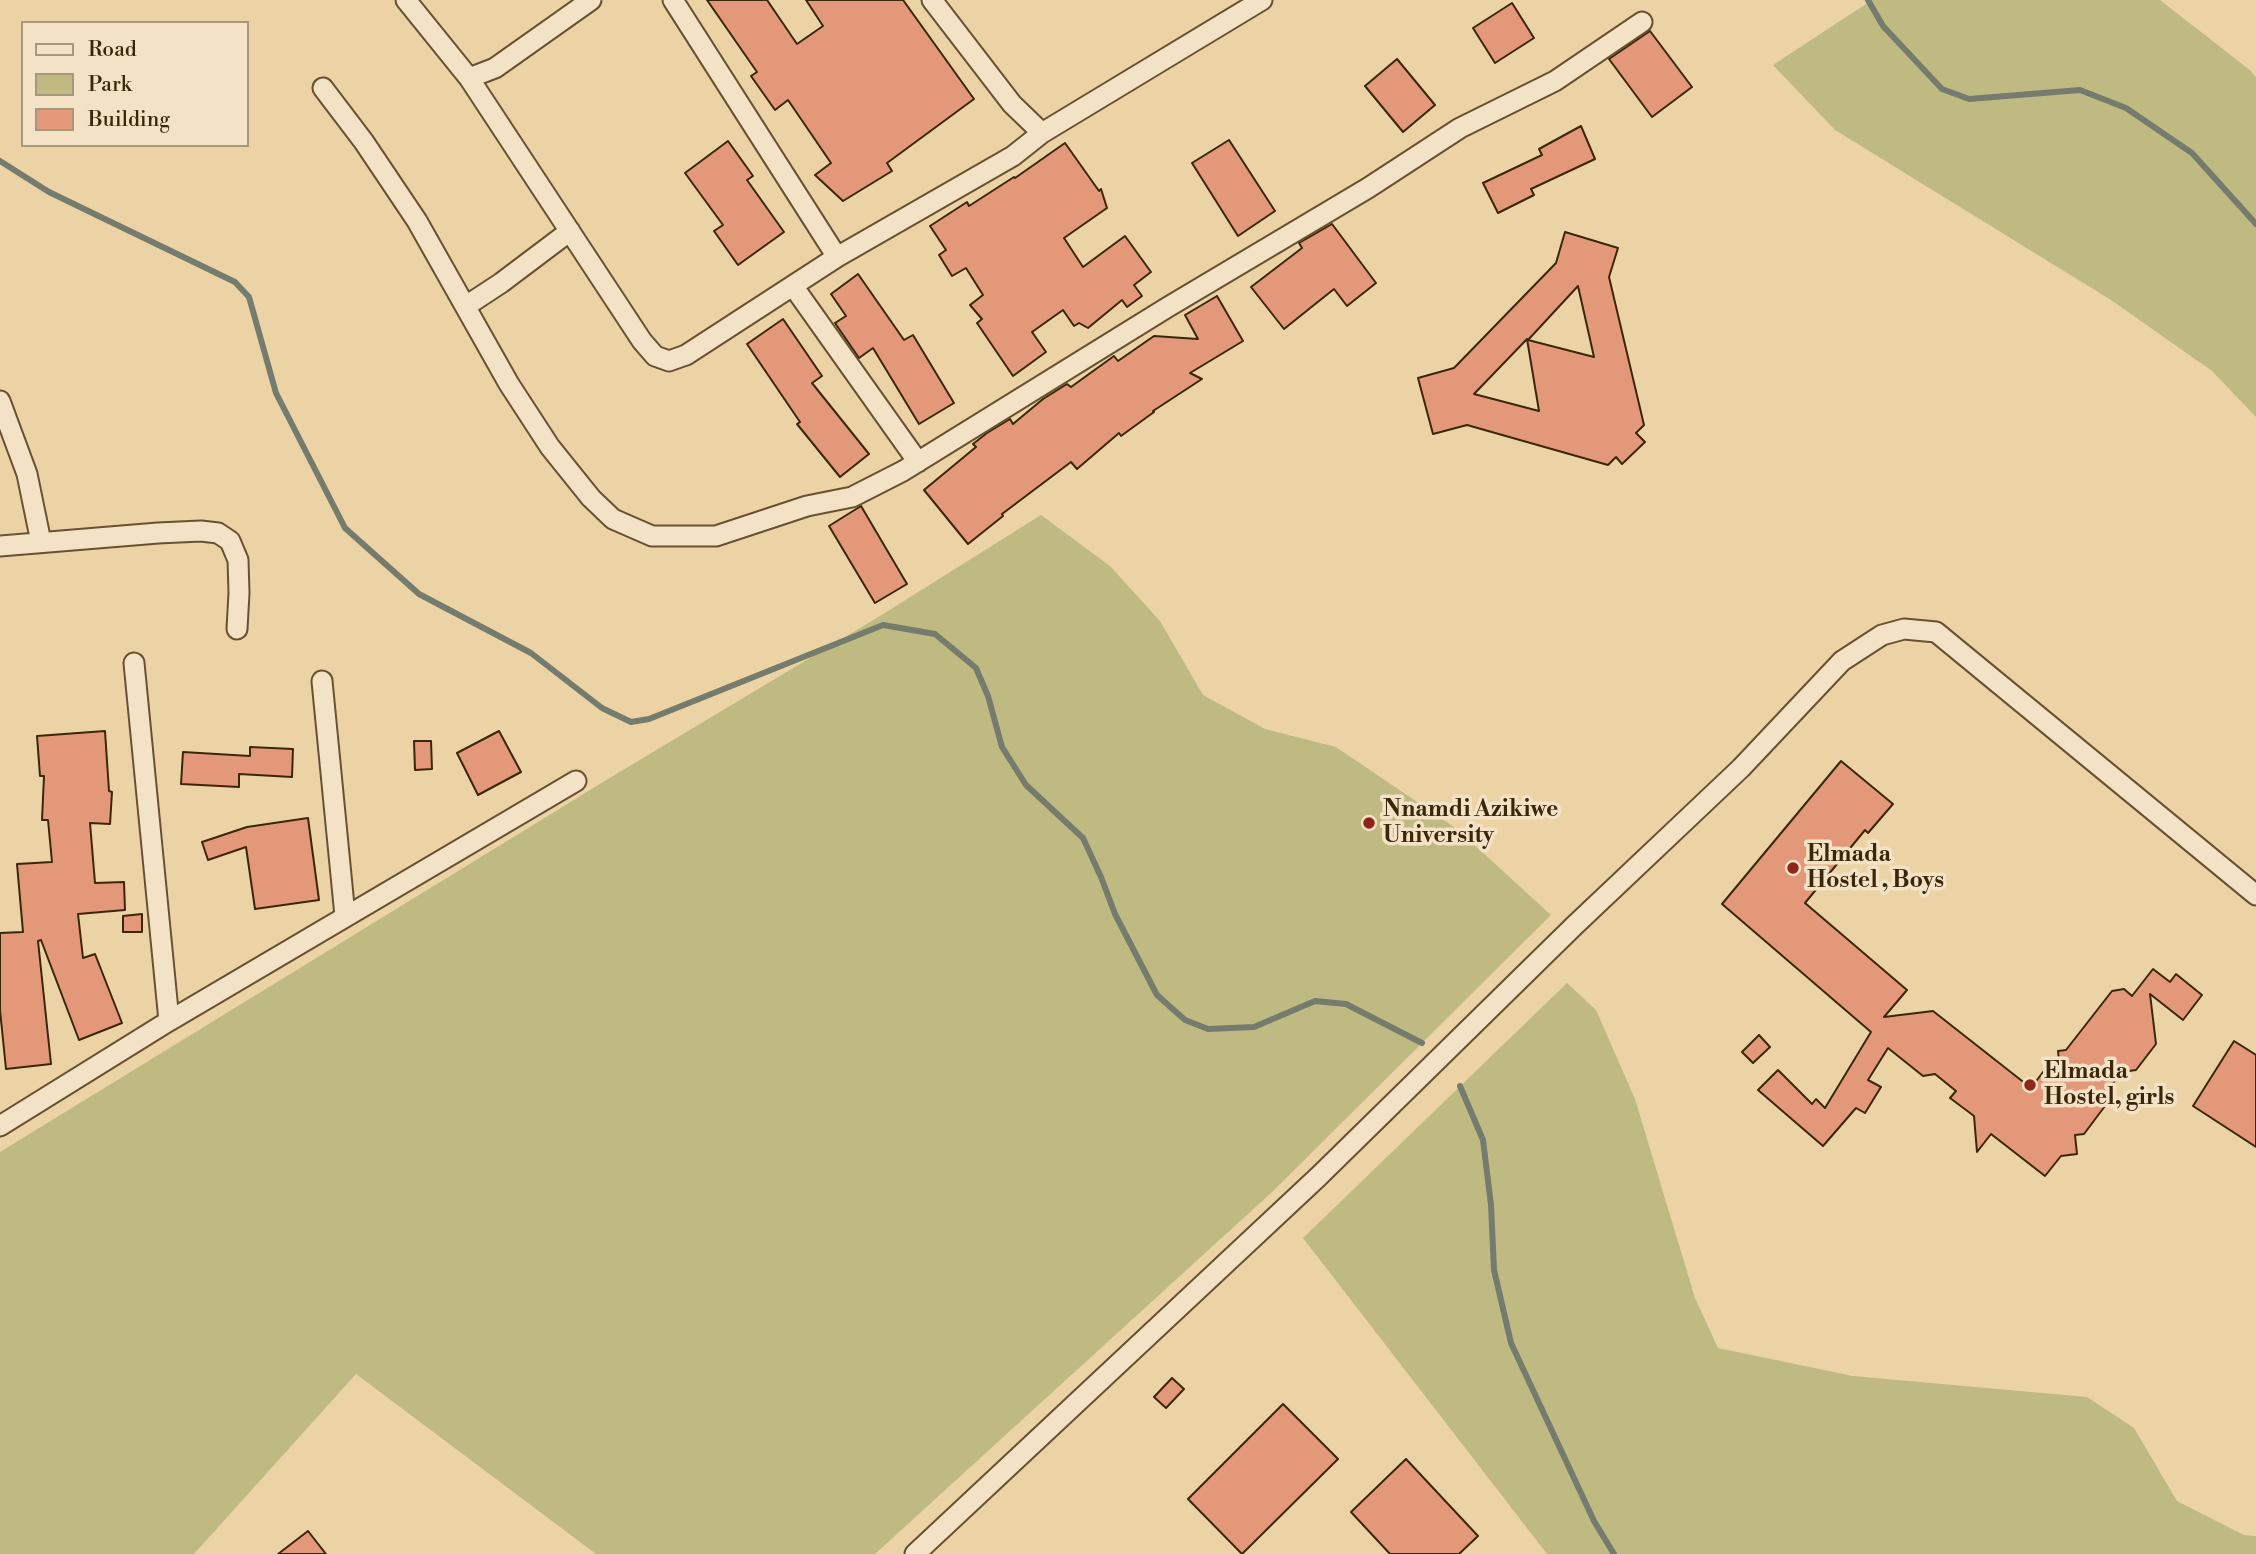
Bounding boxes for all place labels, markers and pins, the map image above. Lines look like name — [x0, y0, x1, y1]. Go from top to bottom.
place label: Nnamdi Azikiwe University — [1383, 796, 1558, 850]
marker: Nnamdi Azikiwe University — [1361, 815, 1377, 831]
place label: Elmada Hostel , Boys — [1807, 841, 1944, 895]
marker: Elmada Hostel , Boys — [1785, 860, 1801, 876]
place label: Elmada Hostel, girls — [2044, 1058, 2174, 1112]
marker: Elmada Hostel, girls — [2022, 1077, 2038, 1093]

